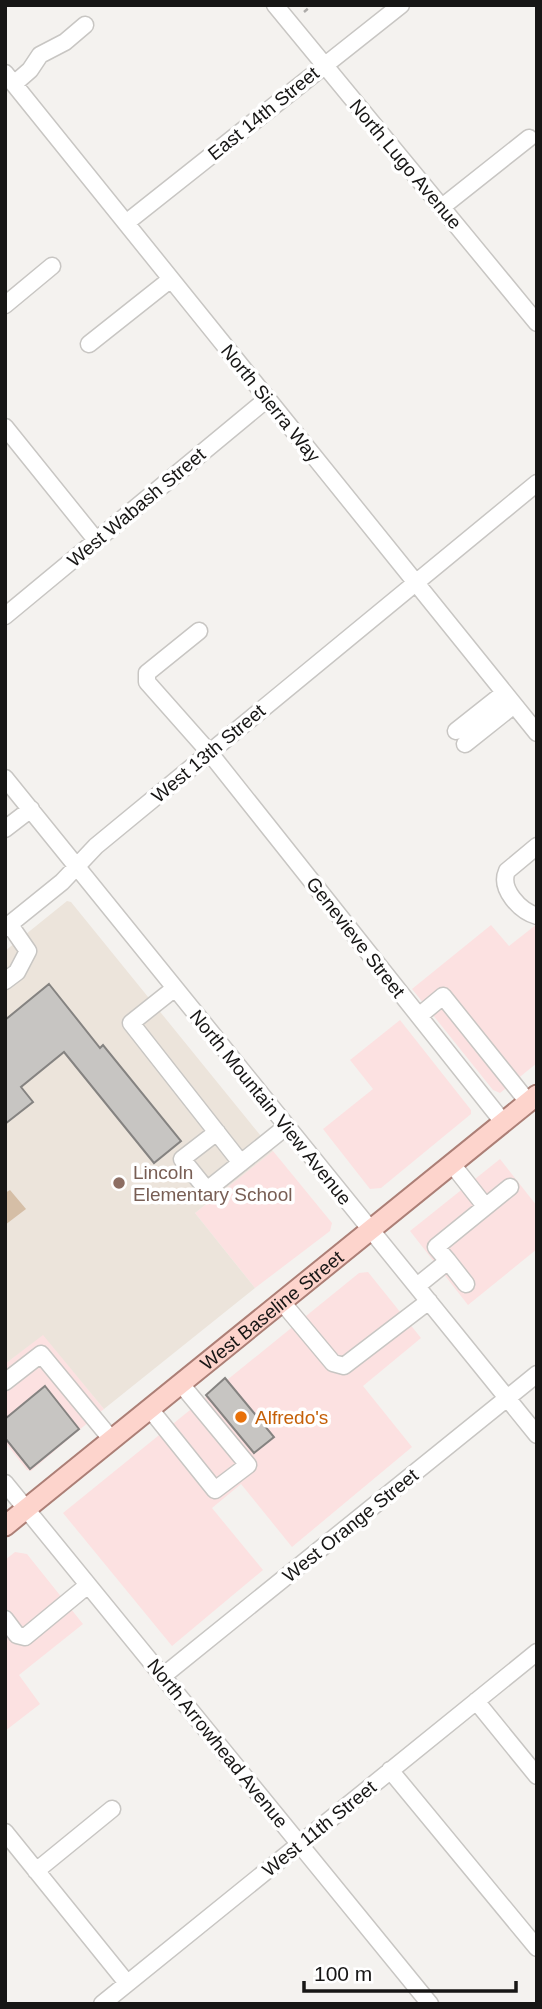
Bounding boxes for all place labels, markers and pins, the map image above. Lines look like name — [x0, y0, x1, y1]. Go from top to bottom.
place label: Lincoln Elementary School — [133, 1162, 292, 1205]
marker: Lincoln Elementary School — [111, 1175, 127, 1191]
place label: Alfredo's — [255, 1407, 328, 1428]
marker: Alfredo's — [233, 1409, 249, 1425]

